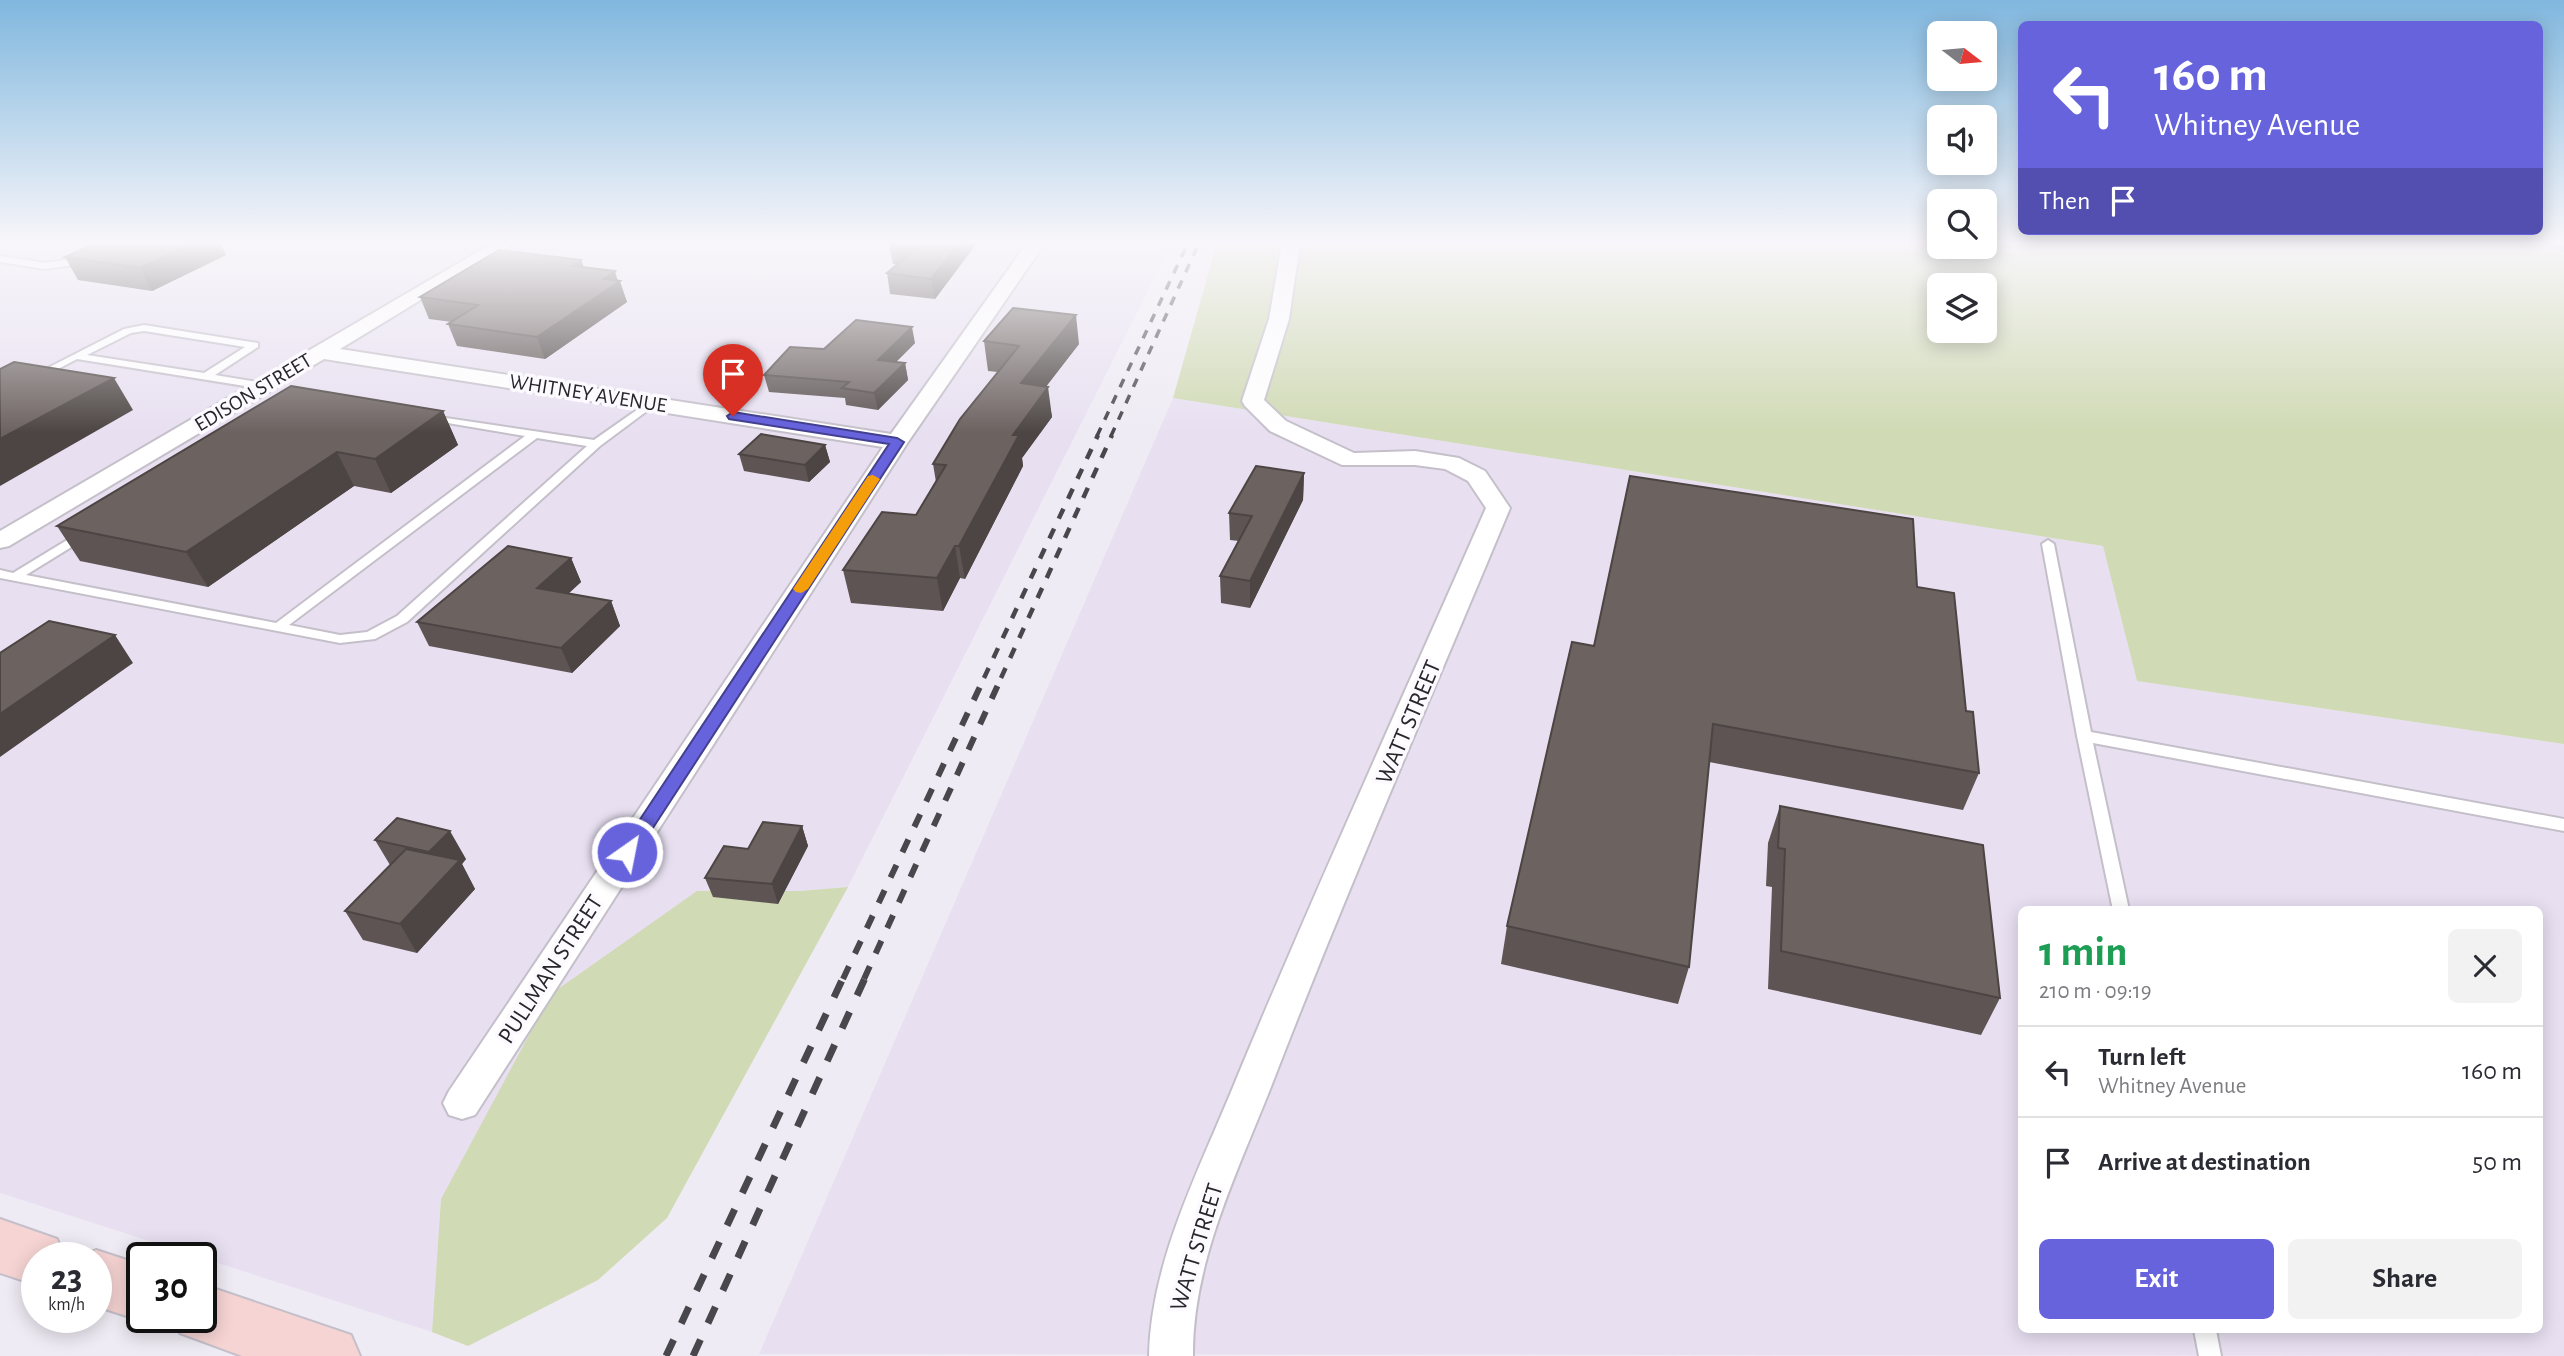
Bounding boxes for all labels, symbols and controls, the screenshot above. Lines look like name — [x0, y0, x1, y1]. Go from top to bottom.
north arrow — [1927, 21, 1997, 91]
map controls — [1927, 21, 1997, 343]
icon: left — [2039, 49, 2130, 140]
text: 160 m — [2154, 51, 2268, 100]
button: sound — [1927, 105, 1997, 175]
text: Whitney Avenue — [2154, 109, 2360, 141]
icon: arrive — [2104, 182, 2142, 220]
text: Then — [2039, 188, 2090, 214]
button: search — [1927, 189, 1997, 259]
button: layers — [1927, 273, 1997, 343]
pin — [703, 344, 763, 416]
street label: EDISON STREET — [191, 349, 315, 436]
icon: arrive — [714, 355, 752, 393]
street label: WHITNEY AVENUE — [508, 371, 668, 416]
street label: WATT STREET — [1372, 657, 1446, 788]
position arrow — [590, 815, 664, 889]
street label: PULLMAN STREET — [494, 891, 608, 1048]
button: close — [2448, 929, 2522, 1003]
text: 1 min — [2039, 931, 2128, 973]
text: 210 m · 09:19 — [2039, 980, 2152, 1003]
text: Turn left — [2098, 1044, 2186, 1070]
icon: left — [2039, 1053, 2077, 1091]
text: 160 m — [2462, 1058, 2522, 1084]
text: Whitney Avenue — [2098, 1075, 2246, 1098]
icon: arrive — [2039, 1144, 2077, 1182]
text: Arrive at destination — [2098, 1149, 2311, 1175]
text: 50 m — [2472, 1149, 2522, 1175]
street label: WATT STREET — [1166, 1181, 1228, 1314]
button: Exit — [2039, 1239, 2274, 1319]
button: Share — [2288, 1239, 2522, 1319]
speed limit sign: 30 — [126, 1242, 217, 1333]
text: 23 — [51, 1261, 82, 1296]
text: km/h — [48, 1296, 85, 1314]

